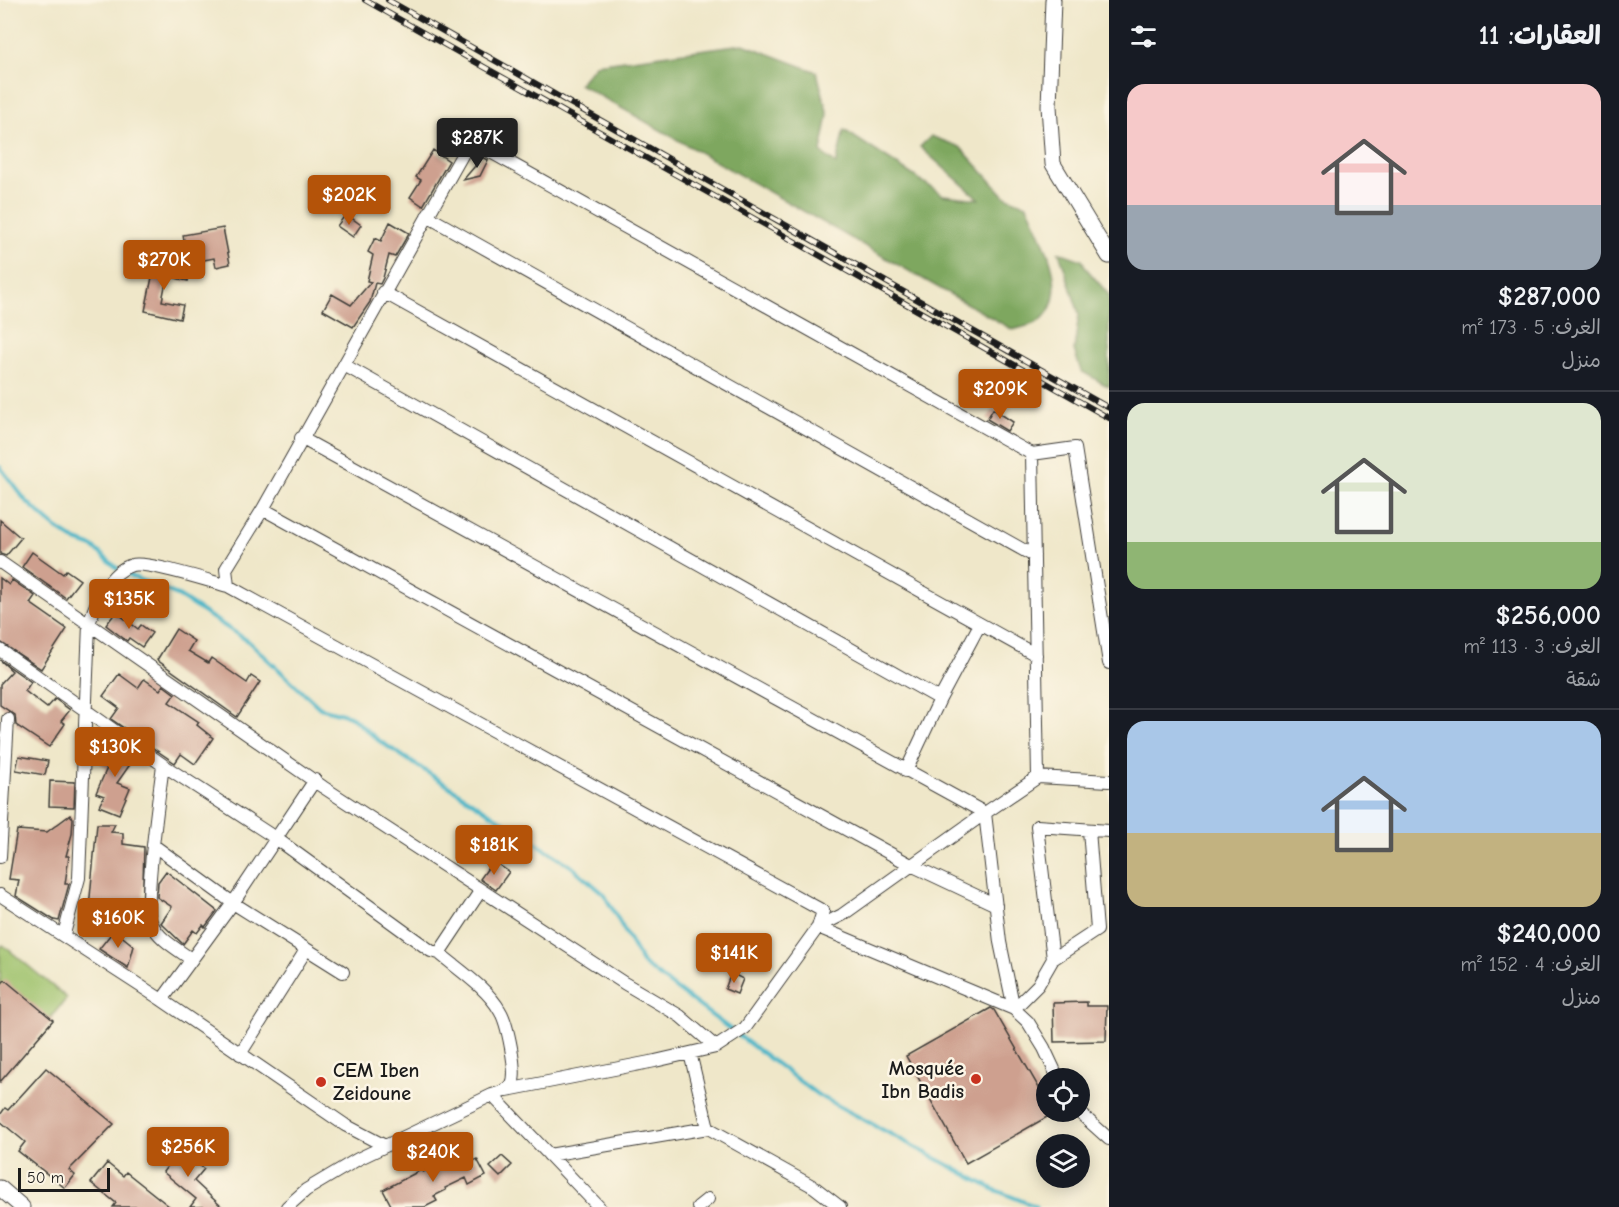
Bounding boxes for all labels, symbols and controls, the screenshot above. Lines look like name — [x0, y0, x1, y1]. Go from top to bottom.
icon: filters — [1127, 20, 1160, 53]
text: العقارات: 11 — [1479, 21, 1601, 51]
pin: $287K — [435, 118, 519, 169]
icon: home — [1310, 123, 1418, 231]
text: $287K — [451, 126, 503, 149]
pin: $202K — [307, 175, 391, 226]
text: $202K — [322, 183, 376, 206]
pin: $270K — [122, 240, 206, 291]
text: $270K — [137, 248, 191, 271]
text: $287,000 — [1498, 282, 1601, 312]
text: الغرف: 5 · 173 m² — [1461, 316, 1601, 339]
text: منزل — [1562, 349, 1601, 372]
pin: $209K — [958, 369, 1042, 420]
text: $209K — [972, 377, 1028, 400]
icon: home — [1310, 442, 1418, 550]
pin: $135K — [87, 579, 171, 630]
text: $135K — [103, 587, 155, 610]
text: $256,000 — [1495, 601, 1601, 631]
text: الغرف: 3 · 113 m² — [1463, 635, 1601, 658]
text: شقة — [1566, 668, 1601, 691]
pin: $130K — [73, 727, 157, 778]
text: $130K — [89, 735, 141, 758]
icon: home — [1310, 760, 1418, 868]
pin: $181K — [452, 825, 536, 876]
text: $181K — [469, 833, 519, 856]
pin: $160K — [76, 898, 160, 949]
text: $160K — [91, 906, 145, 929]
text: $240,000 — [1497, 919, 1601, 949]
pin: $141K — [692, 933, 776, 984]
text: $141K — [710, 941, 758, 964]
text: الغرف: 4 · 152 m² — [1461, 953, 1601, 976]
text: منزل — [1562, 986, 1601, 1009]
place label: Mosquée Ibn Badis — [881, 1057, 964, 1103]
place label: CEM Iben Zeidoune — [333, 1059, 419, 1105]
map controls — [1036, 1068, 1090, 1188]
button: locate — [1036, 1068, 1090, 1122]
marker: Mosquée Ibn Badis — [969, 1072, 983, 1086]
marker: CEM Iben Zeidoune — [314, 1075, 328, 1089]
pin: $256K — [146, 1127, 230, 1178]
pin: $240K — [391, 1132, 475, 1183]
button: layers — [1036, 1134, 1090, 1188]
text: $256K — [161, 1135, 215, 1158]
text: $240K — [406, 1140, 460, 1163]
scale bar — [18, 1165, 110, 1192]
text: 50 m — [27, 1169, 64, 1187]

